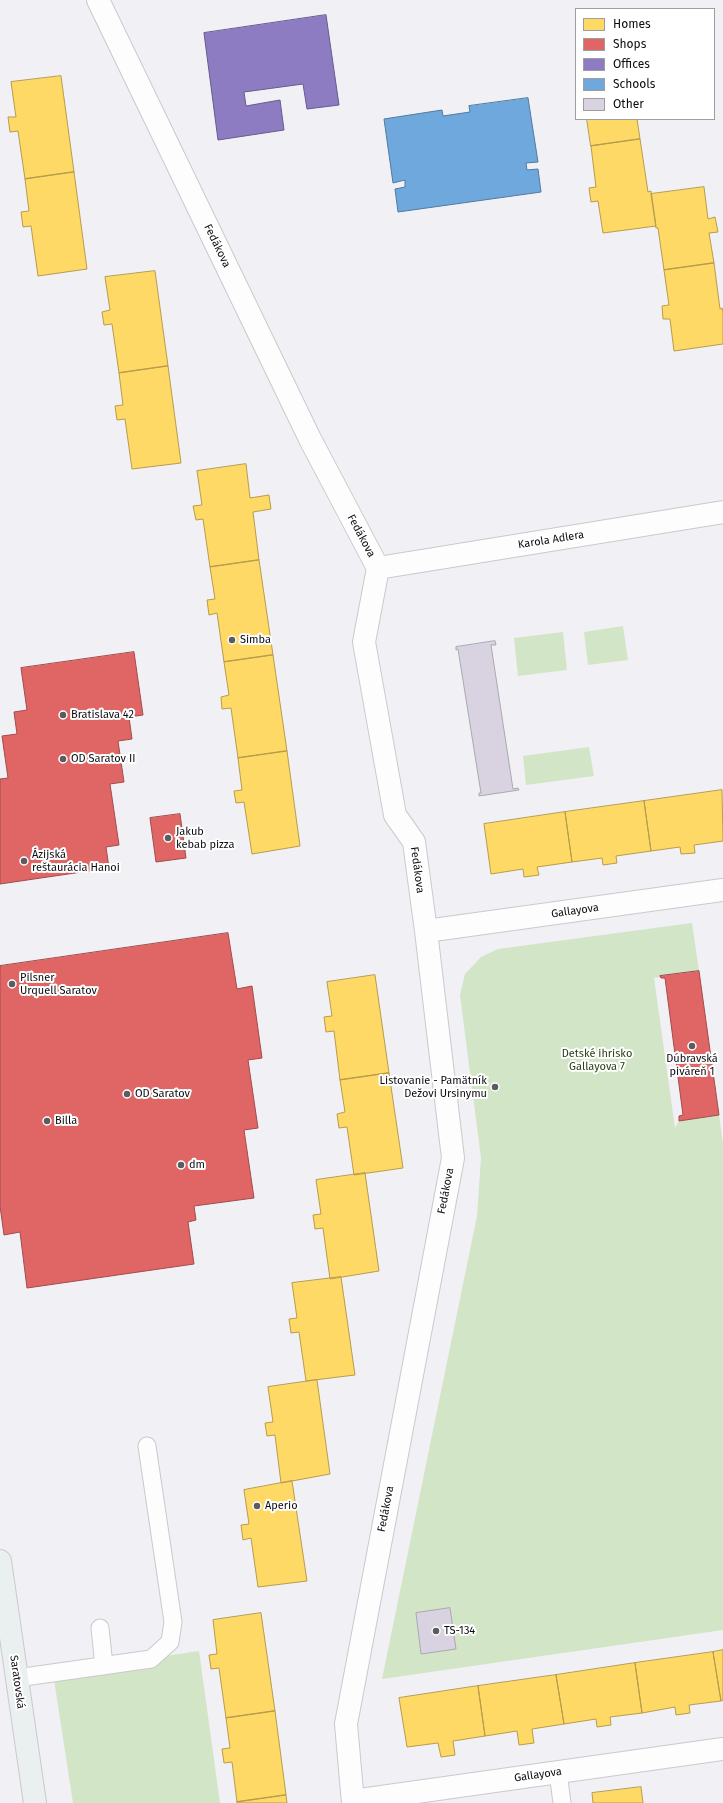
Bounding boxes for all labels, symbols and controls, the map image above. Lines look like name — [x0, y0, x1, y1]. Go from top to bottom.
legend — [575, 8, 715, 120]
text: Homes — [613, 17, 651, 31]
text: Shops — [613, 37, 646, 51]
text: Offices — [613, 57, 650, 71]
text: Schools — [613, 77, 655, 91]
text: Other — [613, 97, 644, 111]
street label: Fedákova — [201, 222, 233, 270]
street label: Fedákova — [344, 512, 378, 560]
street label: Karola Adlera — [517, 528, 585, 552]
place label: Simba — [240, 633, 271, 647]
marker: Simba — [227, 635, 237, 645]
place label: Bratislava 42 — [71, 708, 134, 722]
marker: Bratislava 42 — [58, 710, 68, 720]
place label: OD Saratov II — [71, 752, 135, 766]
marker: OD Saratov II — [58, 754, 68, 764]
place label: Jakub kebab pizza — [176, 825, 234, 851]
marker: Jakub kebab pizza — [163, 833, 173, 843]
street label: Fedákova — [407, 846, 427, 894]
place label: Ázijská reštaurácia Hanoi — [32, 848, 120, 874]
marker: Ázijská reštaurácia Hanoi — [19, 856, 29, 866]
street label: Gallayova — [550, 901, 600, 921]
place label: Pilsner Urquell Saratov — [20, 971, 97, 997]
marker: Pilsner Urquell Saratov — [7, 979, 17, 989]
marker: Dúbravská piváreň 1 — [687, 1041, 697, 1051]
park label: Detské ihrisko Gallayova 7 — [562, 1047, 632, 1073]
place label: Dúbravská piváreň 1 — [666, 1052, 718, 1078]
place label: Listovanie - Pamätník Dežovi Ursinymu — [380, 1074, 487, 1100]
marker: Listovanie - Pamätník Dežovi Ursinymu — [490, 1082, 500, 1092]
place label: OD Saratov — [135, 1087, 190, 1101]
marker: OD Saratov — [122, 1089, 132, 1099]
place label: Billa — [55, 1114, 77, 1128]
marker: Billa — [42, 1116, 52, 1126]
place label: dm — [189, 1158, 205, 1172]
marker: dm — [176, 1160, 186, 1170]
street label: Fedákova — [435, 1167, 457, 1215]
street label: Fedákova — [375, 1485, 397, 1533]
place label: Aperio — [265, 1499, 298, 1513]
marker: Aperio — [252, 1501, 262, 1511]
place label: TS-134 — [444, 1624, 475, 1638]
marker: TS-134 — [431, 1626, 441, 1636]
street label: Saratovská — [7, 1654, 27, 1710]
street label: Gallayova — [513, 1765, 563, 1785]

